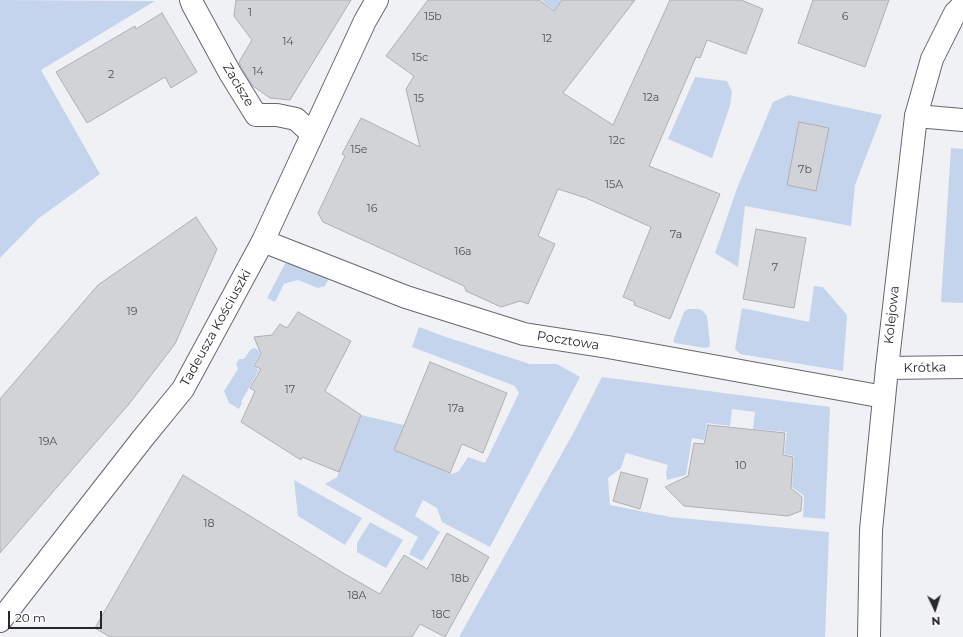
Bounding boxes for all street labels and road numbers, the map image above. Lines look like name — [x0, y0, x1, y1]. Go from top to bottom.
street label: Zacisze — [219, 61, 257, 109]
street label: Tadeusza Kościuszki — [177, 267, 255, 389]
street label: Kolejowa — [881, 285, 903, 345]
street label: Pocztowa — [536, 328, 600, 354]
street label: Krótka — [903, 360, 947, 376]

